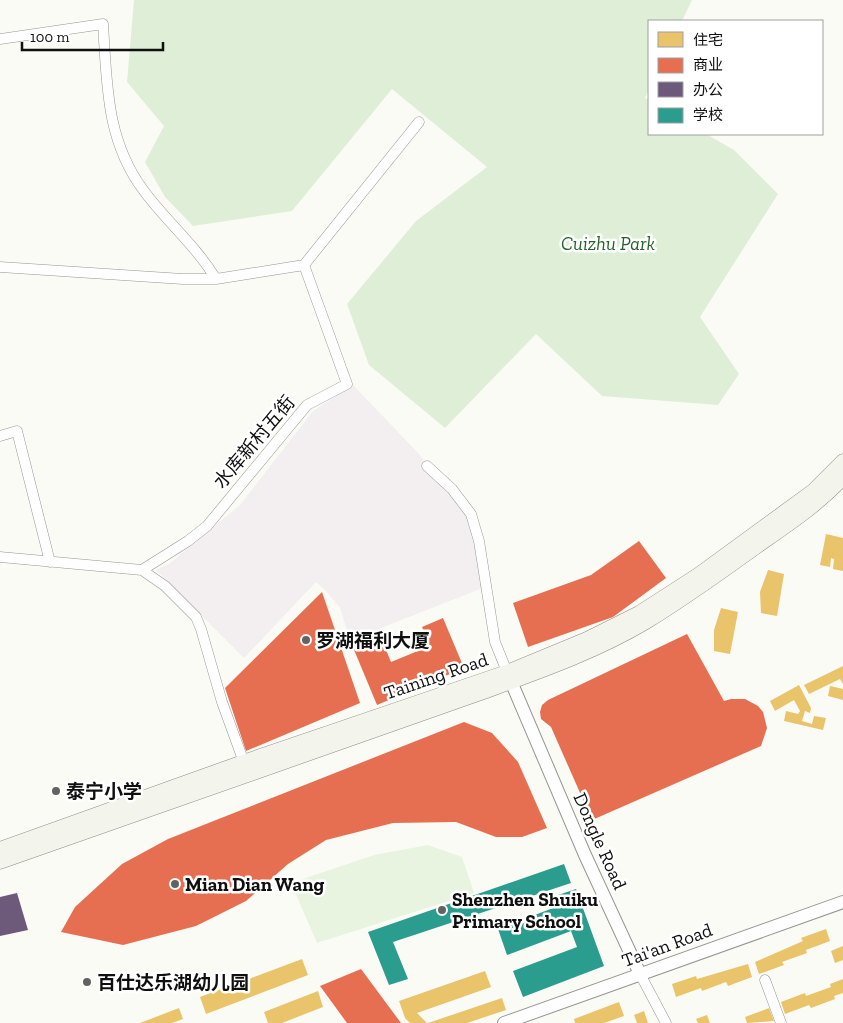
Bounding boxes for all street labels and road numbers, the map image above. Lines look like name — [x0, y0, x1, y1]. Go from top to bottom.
street label: 水库新村五街 — [209, 391, 299, 493]
street label: Taining Road — [381, 647, 492, 705]
street label: Dongle Road — [568, 789, 632, 894]
street label: Tai'an Road — [619, 918, 716, 972]

